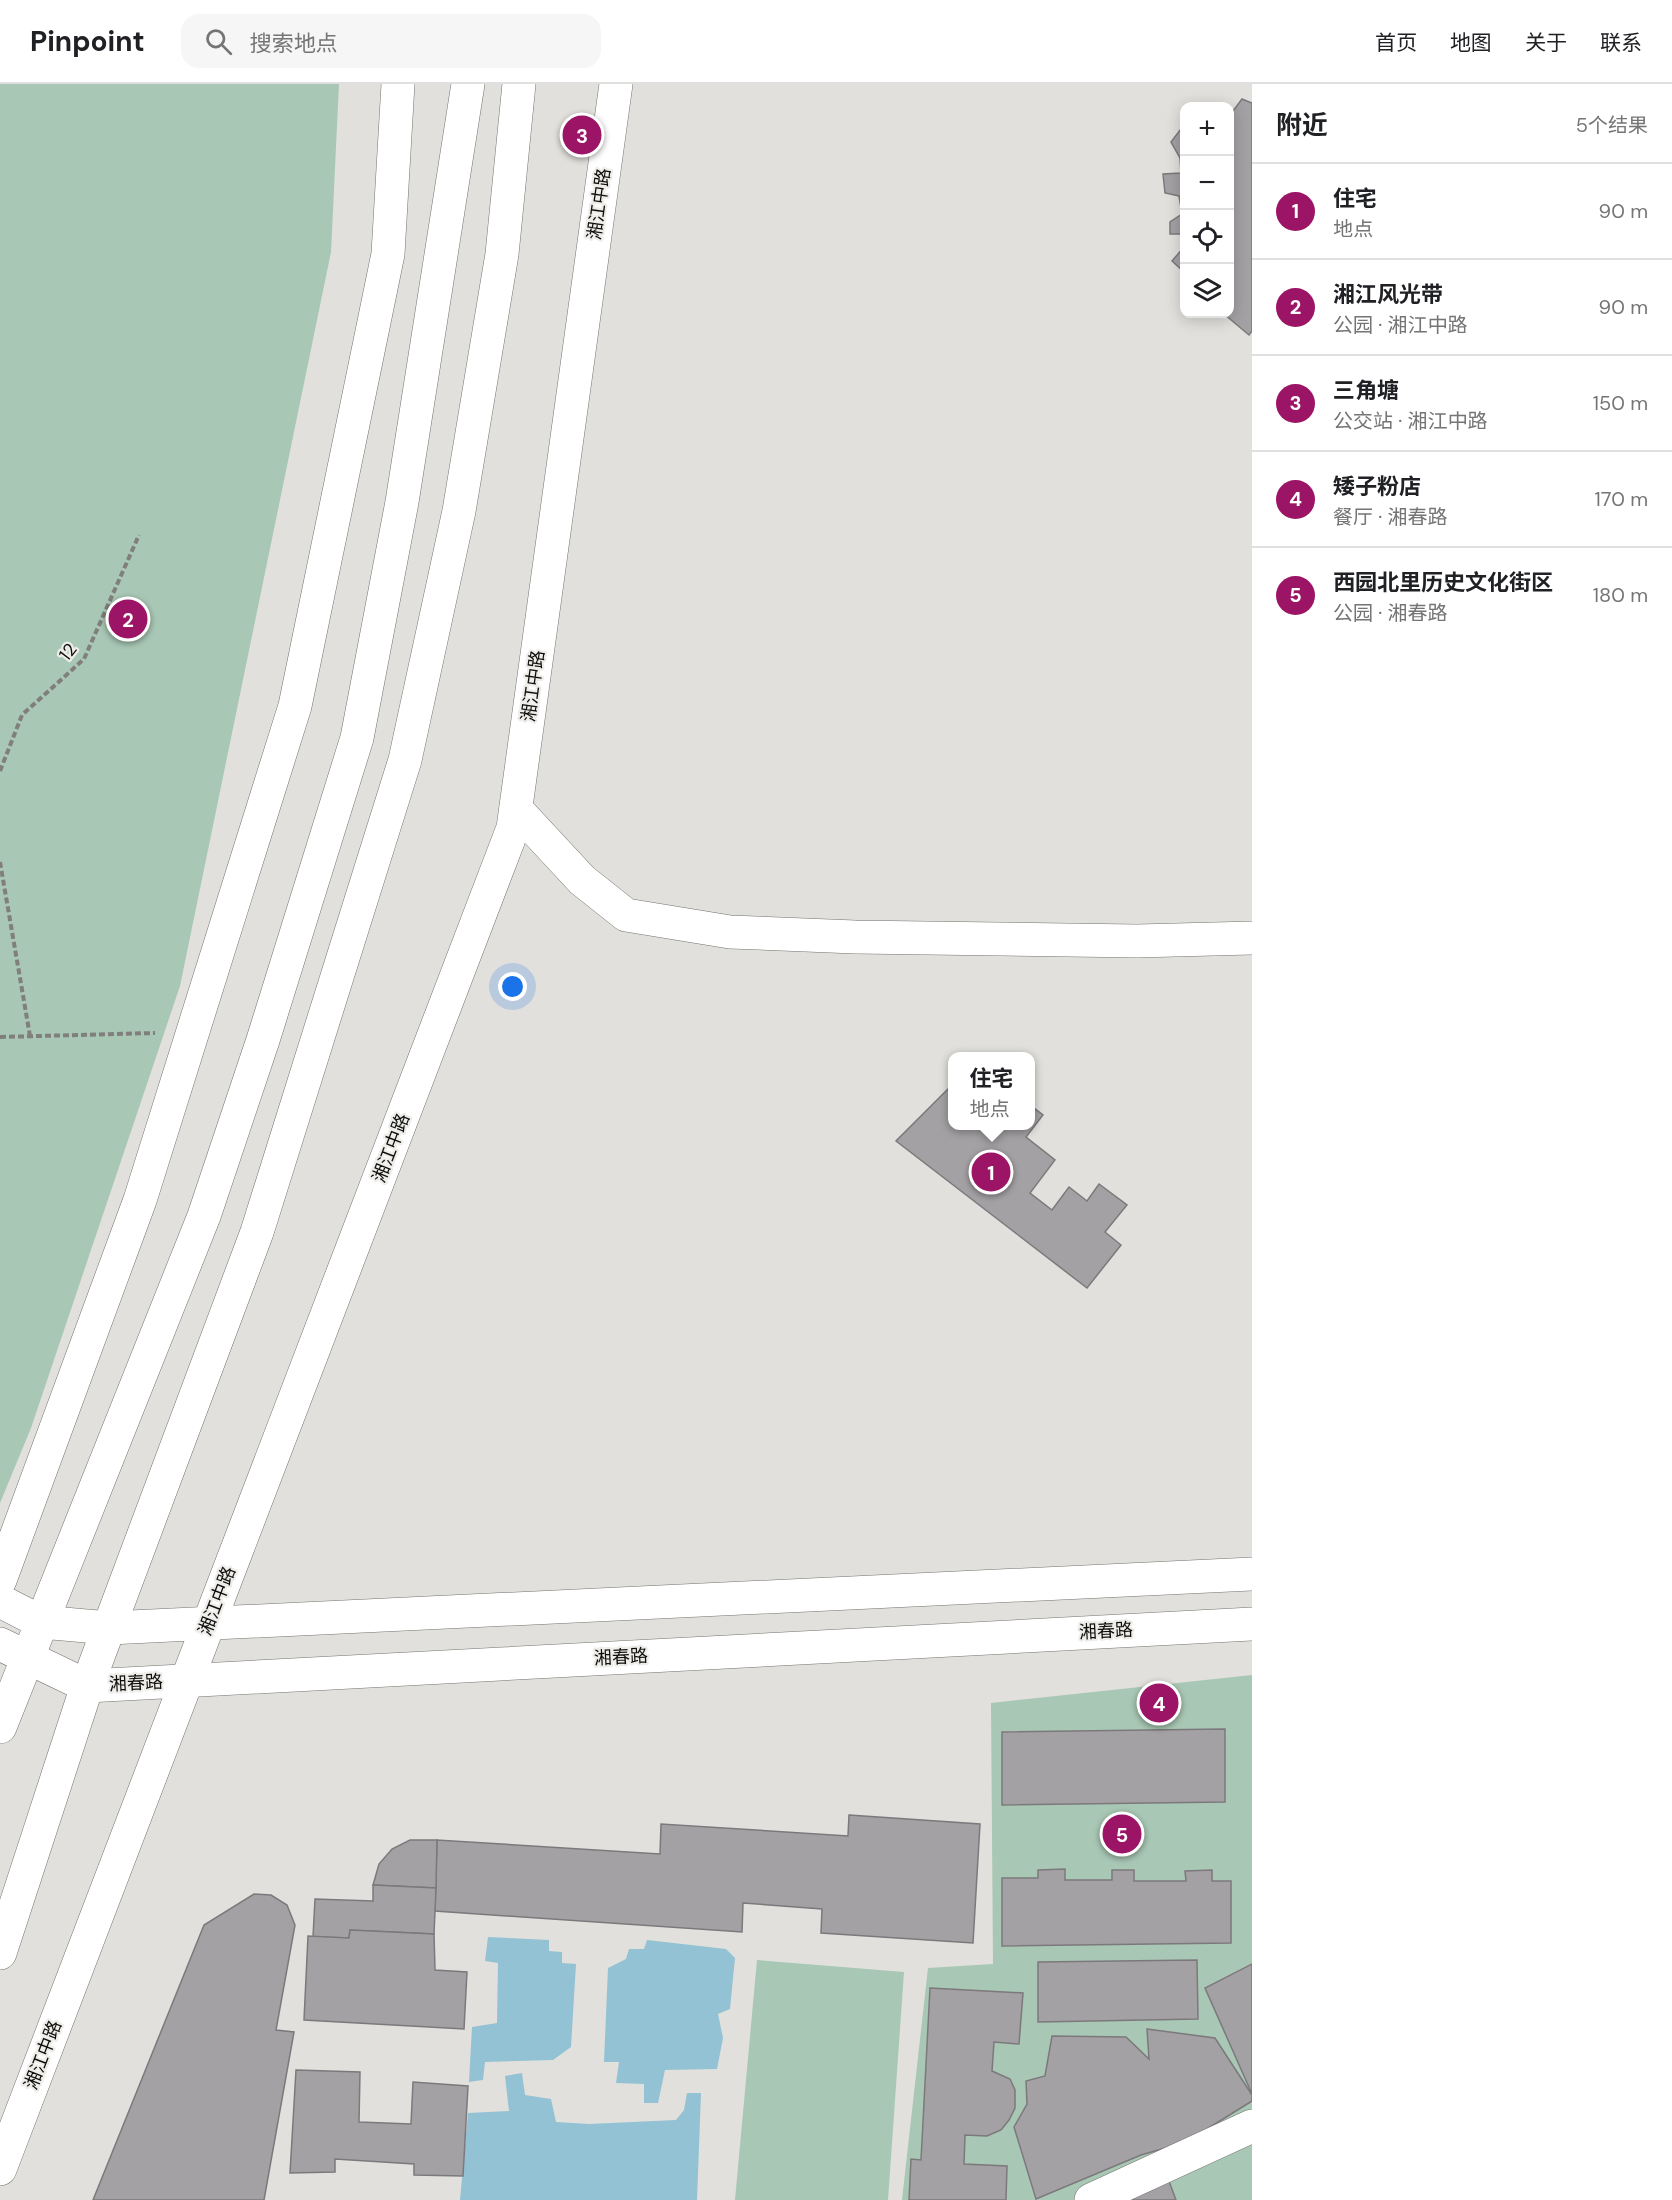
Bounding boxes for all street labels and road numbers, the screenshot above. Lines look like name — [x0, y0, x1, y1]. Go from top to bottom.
street label: 湘江中路 — [582, 167, 616, 241]
street label: 12 — [54, 638, 82, 666]
street label: 湘江中路 — [516, 649, 550, 723]
street label: 湘江中路 — [367, 1110, 415, 1186]
street label: 湘江中路 — [193, 1563, 241, 1639]
street label: 湘春路 — [1078, 1618, 1134, 1644]
street label: 湘春路 — [593, 1644, 649, 1670]
street label: 湘春路 — [108, 1670, 164, 1696]
street label: 湘江中路 — [19, 2017, 67, 2093]

